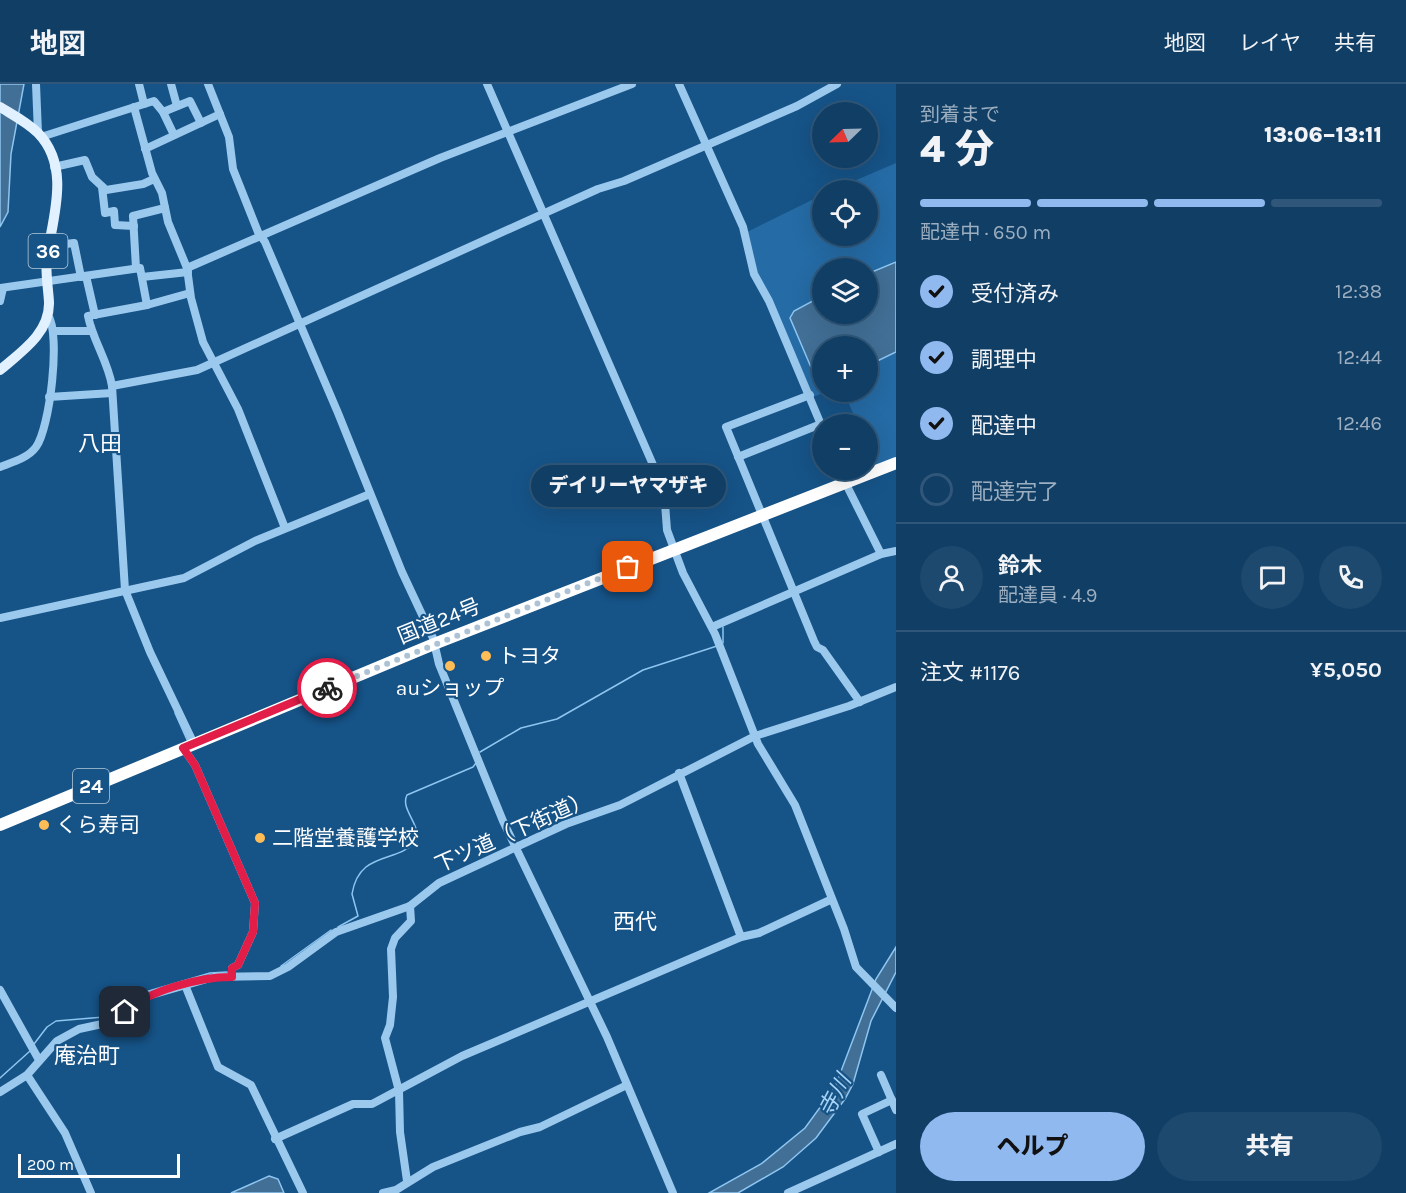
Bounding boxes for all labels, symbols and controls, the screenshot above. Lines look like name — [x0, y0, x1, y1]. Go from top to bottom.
text: 地図 — [30, 27, 86, 60]
text: 地図 — [1164, 31, 1206, 55]
text: レイヤ — [1239, 31, 1301, 55]
text: 共有 — [1334, 31, 1376, 55]
north arrow — [812, 102, 878, 168]
map controls — [812, 102, 878, 480]
text: 到着まで — [920, 103, 1000, 126]
text: 13:06–13:11 — [1264, 122, 1382, 148]
text: 4 分 — [920, 126, 994, 172]
button: locate — [812, 180, 878, 246]
text: 配達中 · 650 m — [920, 221, 1051, 244]
road number: 36 — [28, 234, 68, 268]
button: layers — [812, 258, 878, 324]
icon: check — [920, 275, 953, 308]
text: 12:38 — [1335, 280, 1382, 303]
text: 受付済み — [971, 281, 1059, 307]
button: + — [812, 336, 878, 402]
icon: check — [920, 341, 953, 374]
text: 12:44 — [1337, 346, 1382, 369]
text: 調理中 — [971, 347, 1037, 373]
icon: check — [920, 407, 953, 440]
text: 12:46 — [1337, 412, 1382, 435]
text: 配達中 — [971, 413, 1037, 439]
button: − — [812, 414, 878, 480]
district label: 八田 — [78, 431, 122, 457]
callout: デイリーヤマザキ — [530, 465, 726, 507]
text: デイリーヤマザキ — [549, 474, 709, 497]
text: 配達完了 — [971, 479, 1059, 505]
pin — [602, 541, 653, 592]
button: person — [920, 546, 983, 609]
button: chat — [1241, 546, 1304, 609]
button: phone — [1319, 546, 1382, 609]
icon: bag — [611, 550, 644, 583]
text: 鈴木 — [998, 553, 1042, 579]
text: 配達員 · 4.9 — [998, 584, 1097, 607]
street label: 国道24号 — [394, 594, 484, 648]
place label: トヨタ — [498, 644, 561, 668]
marker: トヨタ — [479, 649, 493, 663]
text: ¥5,050 — [1310, 657, 1382, 683]
courier — [297, 658, 357, 718]
marker: auショップ — [443, 659, 457, 673]
text: 注文 #1176 — [920, 660, 1020, 686]
icon: bike — [311, 672, 344, 705]
place label: auショップ — [396, 676, 504, 700]
road number: 24 — [73, 769, 109, 803]
street label: 下ツ道（下街道） — [431, 787, 595, 877]
place label: くら寿司 — [56, 813, 140, 837]
marker: くら寿司 — [37, 818, 51, 832]
place label: 二階堂養護学校 — [272, 826, 419, 850]
marker: 二階堂養護学校 — [253, 831, 267, 845]
district label: 西代 — [613, 909, 657, 935]
pin — [99, 986, 150, 1037]
icon: home — [108, 995, 141, 1028]
district label: 庵治町 — [54, 1043, 120, 1069]
water label: 寺川 — [813, 1068, 858, 1121]
button: ヘルプ — [920, 1112, 1145, 1181]
button: 共有 — [1157, 1112, 1382, 1181]
scale bar — [18, 1151, 180, 1178]
text: 200 m — [27, 1155, 74, 1174]

